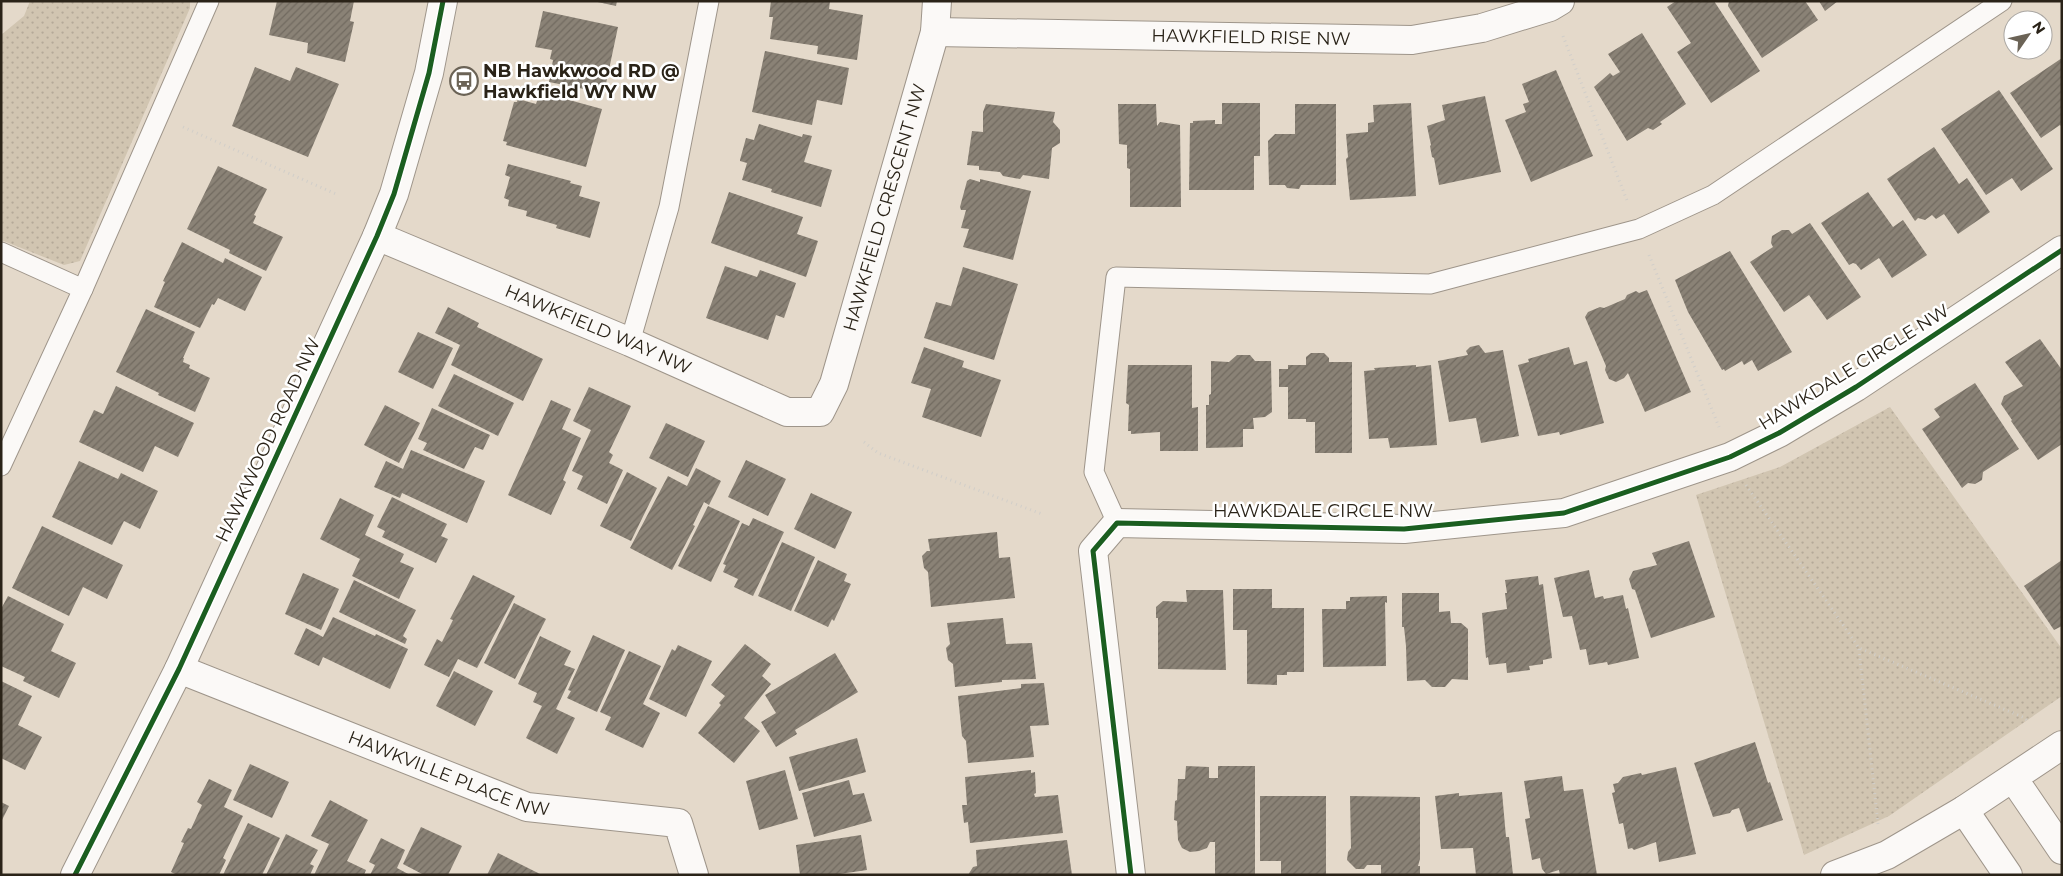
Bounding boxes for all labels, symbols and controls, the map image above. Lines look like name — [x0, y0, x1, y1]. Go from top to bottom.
north arrow — [2003, 10, 2053, 60]
text: N — [2028, 18, 2049, 37]
street label: HAWKFIELD RISE NW — [1151, 25, 1351, 50]
place label: NB Hawkwood RD @ Hawkfield WY NW — [483, 60, 680, 103]
bus stop icon: NB Hawkwood RD @ Hawkfield WY NW — [449, 66, 479, 96]
street label: HAWKFIELD CRESCENT NW — [839, 81, 931, 334]
street label: HAWKFIELD WAY NW — [502, 280, 695, 379]
street label: HAWKDALE CIRCLE NW — [1755, 299, 1953, 435]
street label: HAWKWOOD ROAD NW — [211, 334, 325, 546]
street label: HAWKDALE CIRCLE NW — [1213, 500, 1433, 522]
street label: HAWKVILLE PLACE NW — [345, 726, 551, 820]

